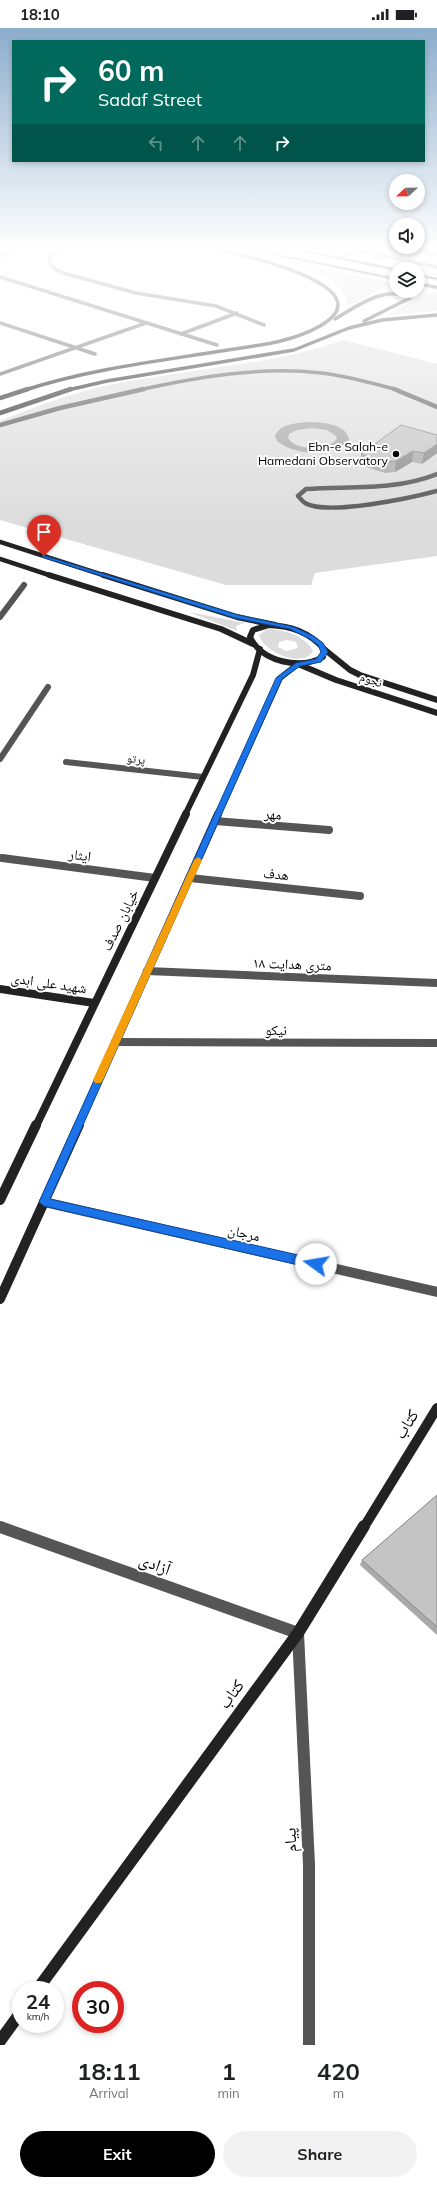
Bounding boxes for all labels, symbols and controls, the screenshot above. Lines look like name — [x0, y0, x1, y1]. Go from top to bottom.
text: 18:10 — [20, 5, 60, 24]
text: 60 m — [98, 53, 164, 88]
icon: right — [32, 56, 84, 108]
text: Sadaf Street — [98, 88, 202, 111]
icon: left — [145, 132, 167, 154]
icon: ahead — [187, 132, 209, 154]
icon: ahead — [229, 132, 251, 154]
icon: right — [271, 132, 293, 154]
north arrow — [389, 174, 425, 210]
map controls — [389, 174, 425, 298]
button: sound — [389, 218, 425, 254]
button: layers — [389, 262, 425, 298]
place label: Ebn-e Salah-e Hamedani Observatory — [258, 439, 389, 468]
marker: Ebn-e Salah-e Hamedani Observatory — [391, 449, 401, 459]
pin — [27, 515, 61, 556]
icon: arrive — [33, 521, 55, 543]
street label: نجوم — [358, 669, 384, 691]
street label: پرتو — [126, 750, 147, 767]
street label: مهر — [263, 804, 282, 824]
street label: ایثار — [67, 844, 92, 865]
street label: هدف — [262, 864, 290, 884]
street label: خیابان صدف — [97, 886, 143, 954]
street label: ۱۸ متری هدایت — [252, 954, 332, 974]
street label: شهید علی ابدی — [10, 969, 88, 997]
street label: نیکو — [265, 1021, 287, 1039]
street label: مرجان — [226, 1221, 262, 1245]
position arrow — [295, 1243, 337, 1285]
street label: کتاب — [389, 1405, 423, 1442]
street label: آزادی — [136, 1548, 175, 1580]
street label: کتاب — [213, 1675, 248, 1712]
street label: پیام — [278, 1827, 303, 1853]
speed limit sign: 30 — [72, 1981, 124, 2033]
text: 24 — [26, 1989, 50, 2014]
text: km/h — [27, 2010, 49, 2023]
text: 18:11 — [77, 2056, 141, 2086]
text: 1 — [221, 2056, 236, 2086]
text: 420 — [317, 2056, 360, 2086]
text: Arrival — [89, 2085, 129, 2101]
text: min — [218, 2085, 240, 2101]
text: m — [333, 2085, 344, 2101]
button: Exit — [20, 2131, 215, 2177]
button: Share — [223, 2131, 417, 2177]

